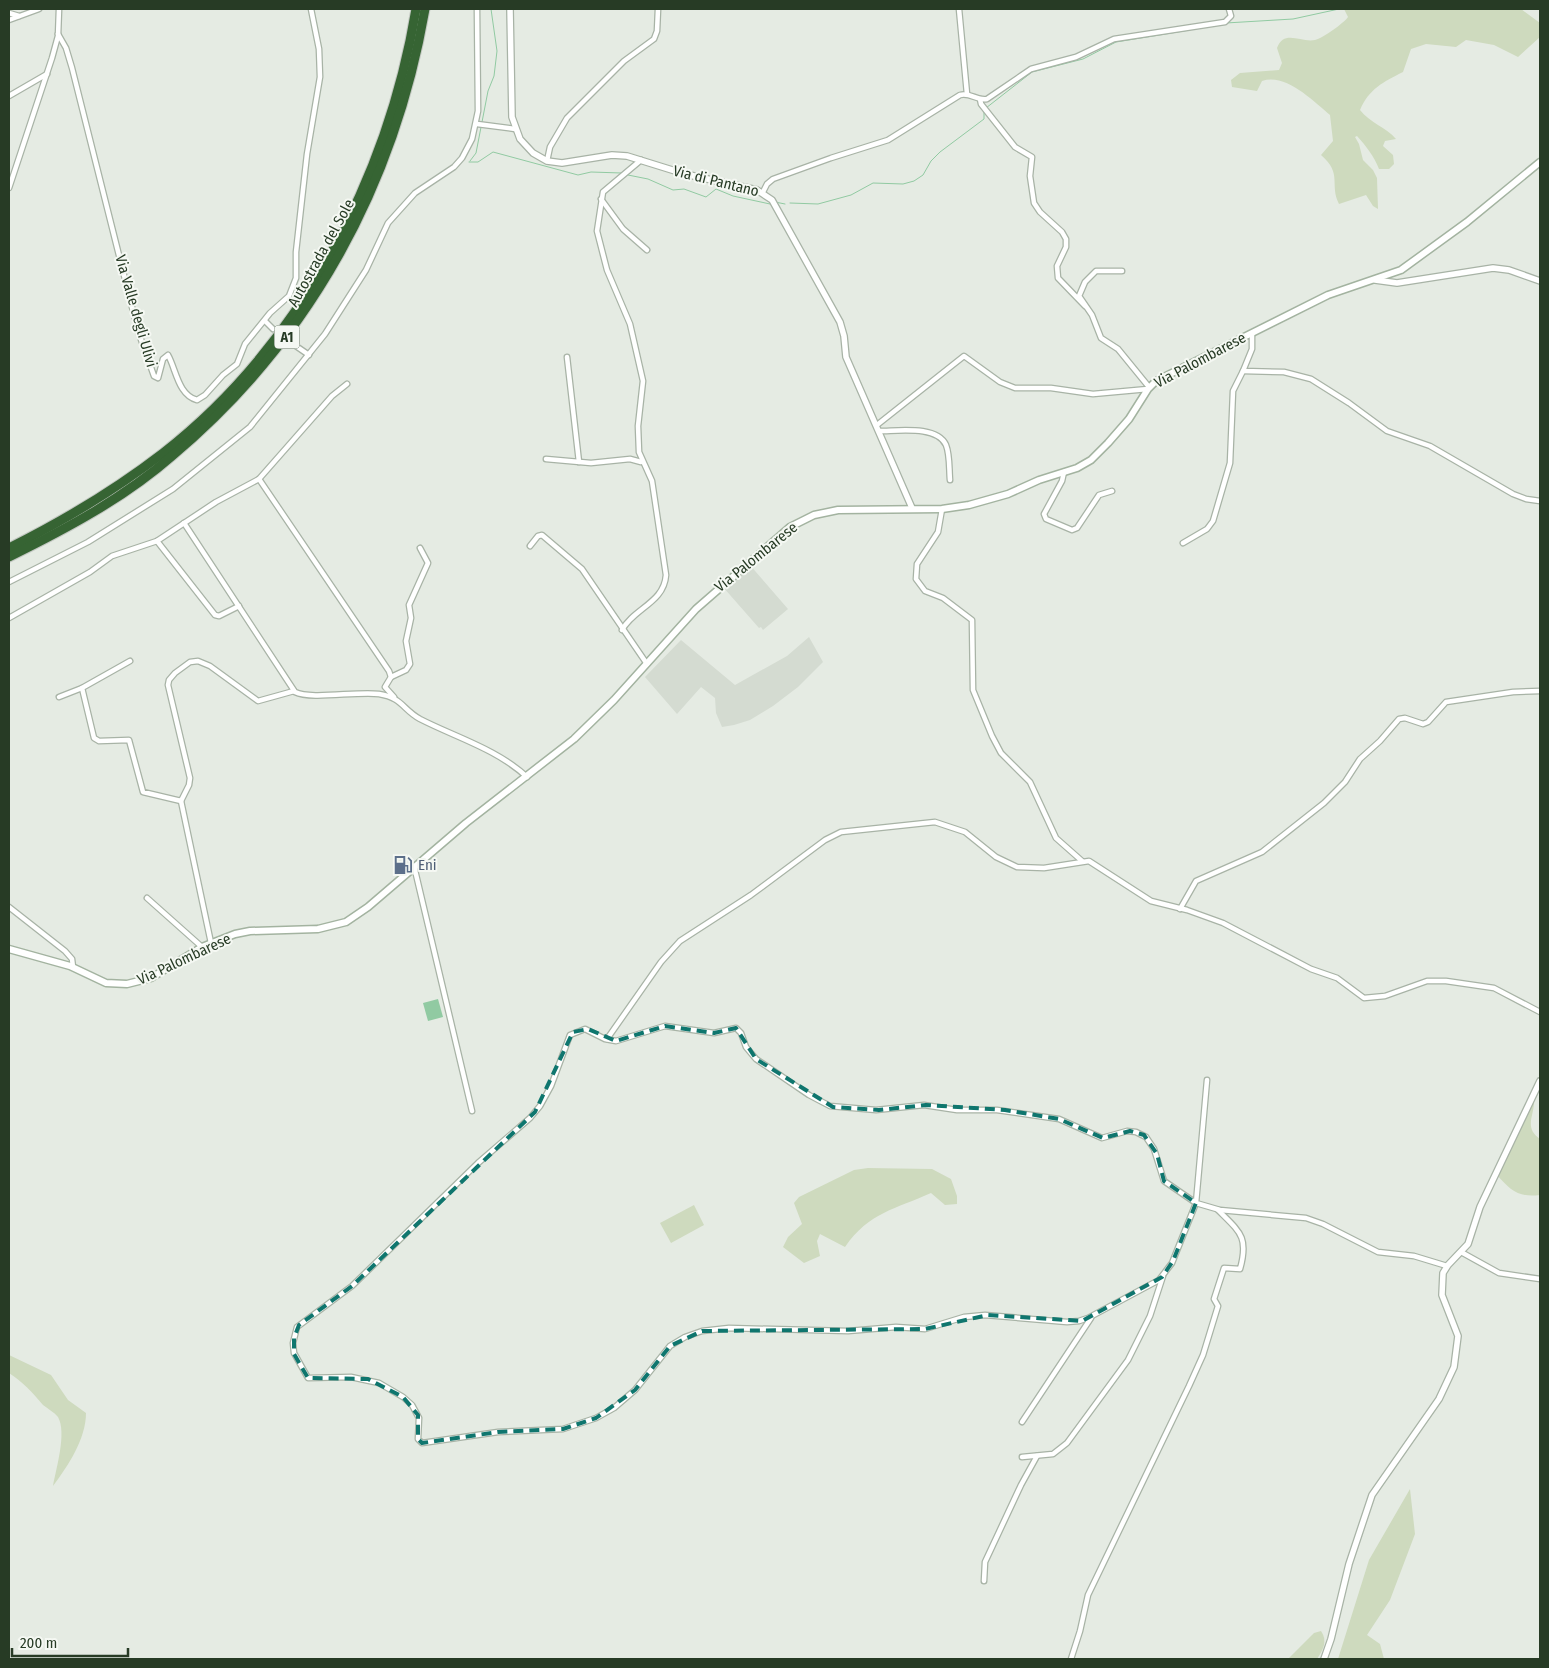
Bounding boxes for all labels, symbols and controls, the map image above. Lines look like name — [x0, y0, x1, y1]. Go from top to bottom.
street label: Via di Pantano — [671, 162, 761, 200]
street label: Autostrada del Sole — [284, 196, 358, 310]
street label: Via Valle degli Ulivi — [111, 253, 161, 369]
road number: A1 — [274, 326, 300, 348]
street label: Via Palombarese — [1151, 328, 1249, 392]
street label: Via Palombarese — [711, 518, 801, 596]
fuel station icon: Eni — [392, 854, 414, 876]
place label: Eni — [418, 856, 437, 874]
street label: Via Palombarese — [134, 929, 234, 989]
scale bar — [12, 1626, 129, 1658]
text: 200 m — [20, 1634, 57, 1652]

